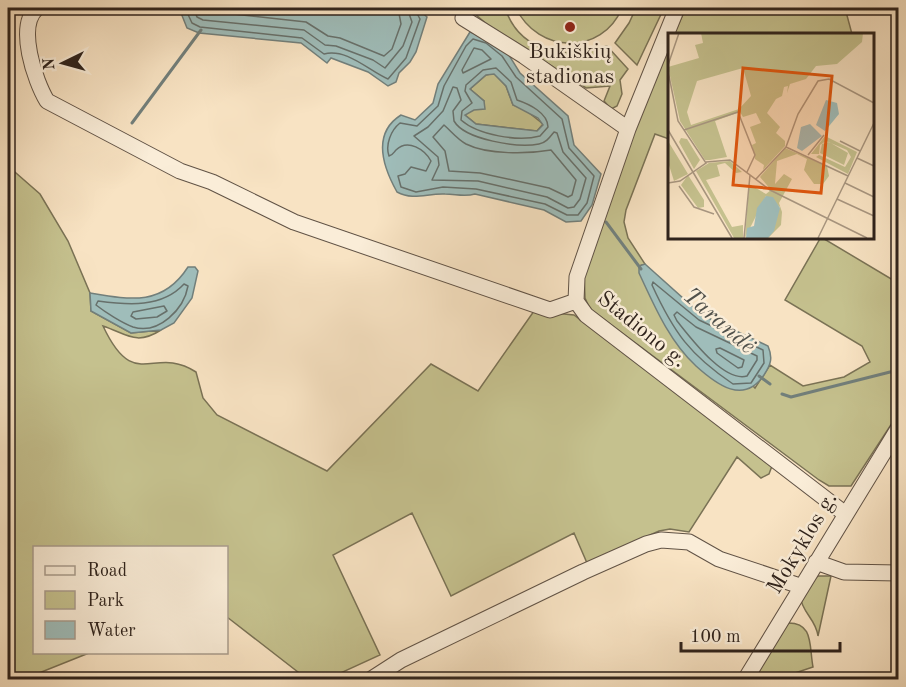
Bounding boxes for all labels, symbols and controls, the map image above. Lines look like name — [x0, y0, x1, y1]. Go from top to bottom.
marker: Bukiškių stadionas — [563, 20, 577, 34]
north arrow — [33, 33, 93, 93]
inset map — [668, 33, 873, 238]
place label: Bukiškių stadionas — [526, 41, 614, 88]
text: N — [41, 57, 59, 71]
water label: Tarandė — [678, 284, 760, 359]
street label: Stadiono g. — [593, 287, 690, 372]
street label: Mokyklos g. — [764, 488, 842, 598]
legend — [33, 546, 228, 654]
text: Road — [87, 562, 127, 580]
text: Park — [87, 592, 124, 610]
scale bar — [681, 615, 840, 653]
text: Water — [87, 622, 136, 640]
text: 100 m — [690, 628, 741, 646]

